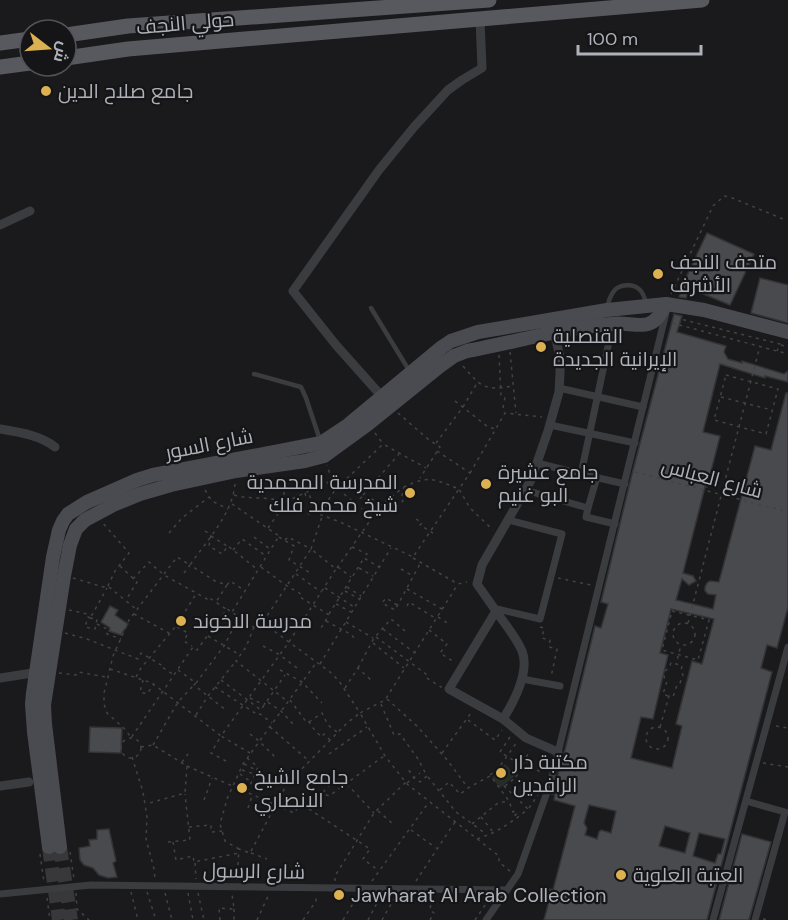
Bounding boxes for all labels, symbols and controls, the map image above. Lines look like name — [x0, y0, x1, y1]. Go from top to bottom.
street label: حولي النجف — [135, 6, 235, 43]
north arrow — [18, 18, 78, 78]
scale bar — [578, 18, 701, 56]
text: 100 m — [587, 27, 638, 51]
text: ش — [49, 39, 75, 65]
place label: جامع صلاح الدين — [58, 78, 193, 105]
marker: جامع صلاح الدين — [39, 84, 53, 98]
place label: متحف النجف الأشرف — [670, 249, 777, 298]
marker: متحف النجف الأشرف — [651, 267, 665, 281]
place label: القنصلية الإيرانية الجديدة — [553, 323, 677, 372]
marker: القنصلية الإيرانية الجديدة — [534, 340, 548, 354]
street label: شارع السور — [162, 423, 255, 466]
street label: شارع العباس — [658, 452, 765, 505]
place label: جامع عشيرة البو غنيم — [498, 459, 598, 509]
place label: المدرسة المحمدية شيخ محمد فلك — [247, 469, 398, 519]
marker: جامع عشيرة البو غنيم — [479, 477, 493, 491]
marker: المدرسة المحمدية شيخ محمد فلك — [403, 486, 417, 500]
place label: مدرسة الاخوند — [193, 608, 312, 634]
marker: مدرسة الاخوند — [174, 614, 188, 628]
place label: مكتبة دار الرافدين — [512, 749, 588, 798]
place label: جامع الشيخ الانصاري — [254, 764, 348, 816]
marker: مكتبة دار الرافدين — [494, 766, 508, 780]
marker: جامع الشيخ الانصاري — [235, 781, 249, 795]
street label: شارع الرسول — [203, 857, 305, 886]
place label: العتبة العلوية — [633, 862, 743, 888]
marker: العتبة العلوية — [614, 868, 628, 882]
place label: Jawharat Al Arab Collection — [351, 882, 607, 908]
marker: Jawharat Al Arab Collection — [332, 888, 346, 902]

